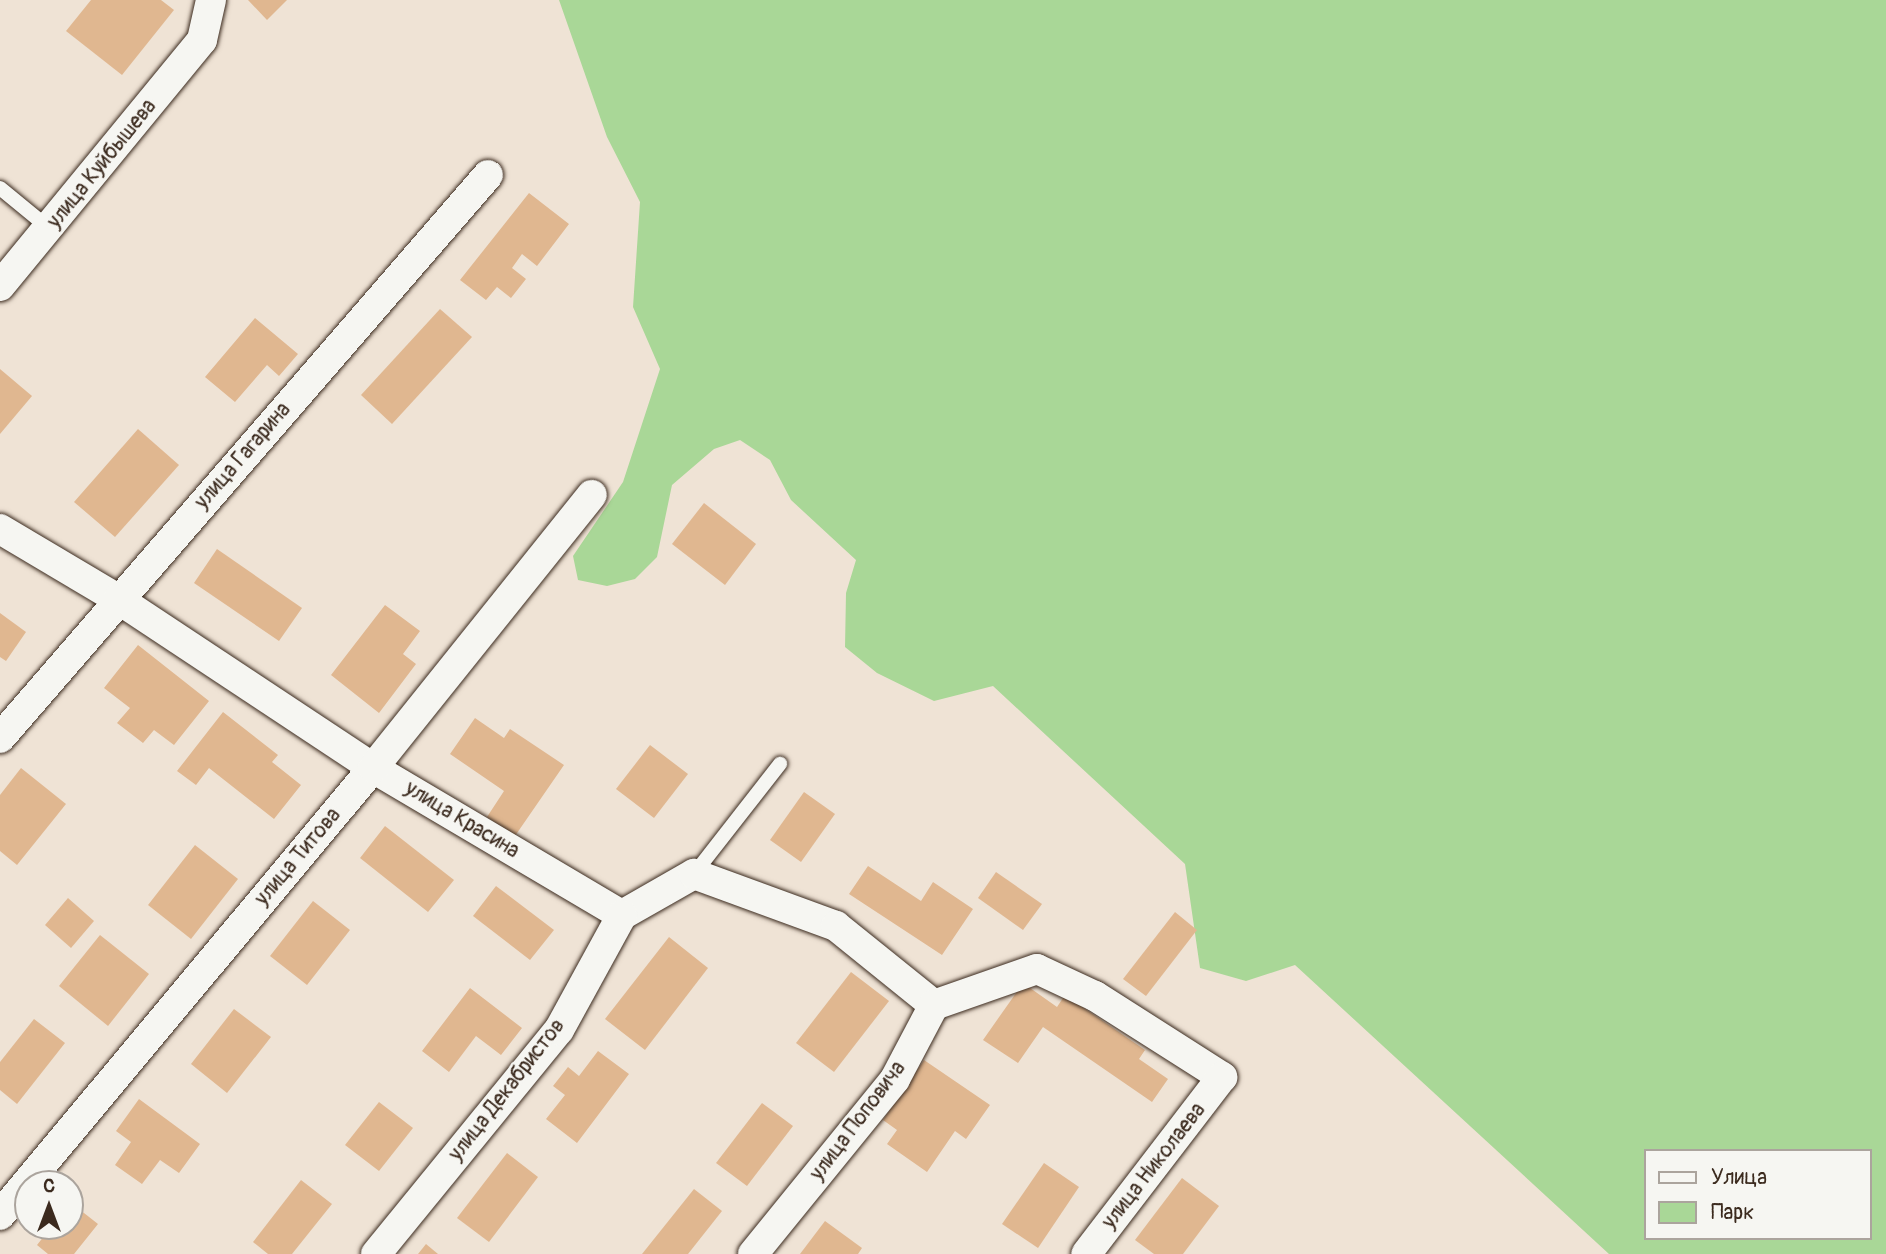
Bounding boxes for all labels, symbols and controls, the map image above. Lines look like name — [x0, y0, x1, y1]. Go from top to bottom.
street label: улица Куйбышева — [42, 94, 162, 234]
street label: улица Гагарина — [190, 398, 296, 514]
street label: улица Красина — [400, 776, 524, 864]
street label: улица Титова — [250, 803, 346, 911]
street label: улица Декабристов — [444, 1014, 570, 1166]
street label: улица Поповича — [805, 1056, 911, 1186]
street label: улица Николаева — [1097, 1098, 1211, 1234]
legend — [1644, 1149, 1872, 1240]
text: Улица — [1711, 1164, 1767, 1191]
north arrow — [14, 1170, 84, 1240]
text: С — [43, 1174, 55, 1198]
text: Парк — [1711, 1199, 1754, 1226]

